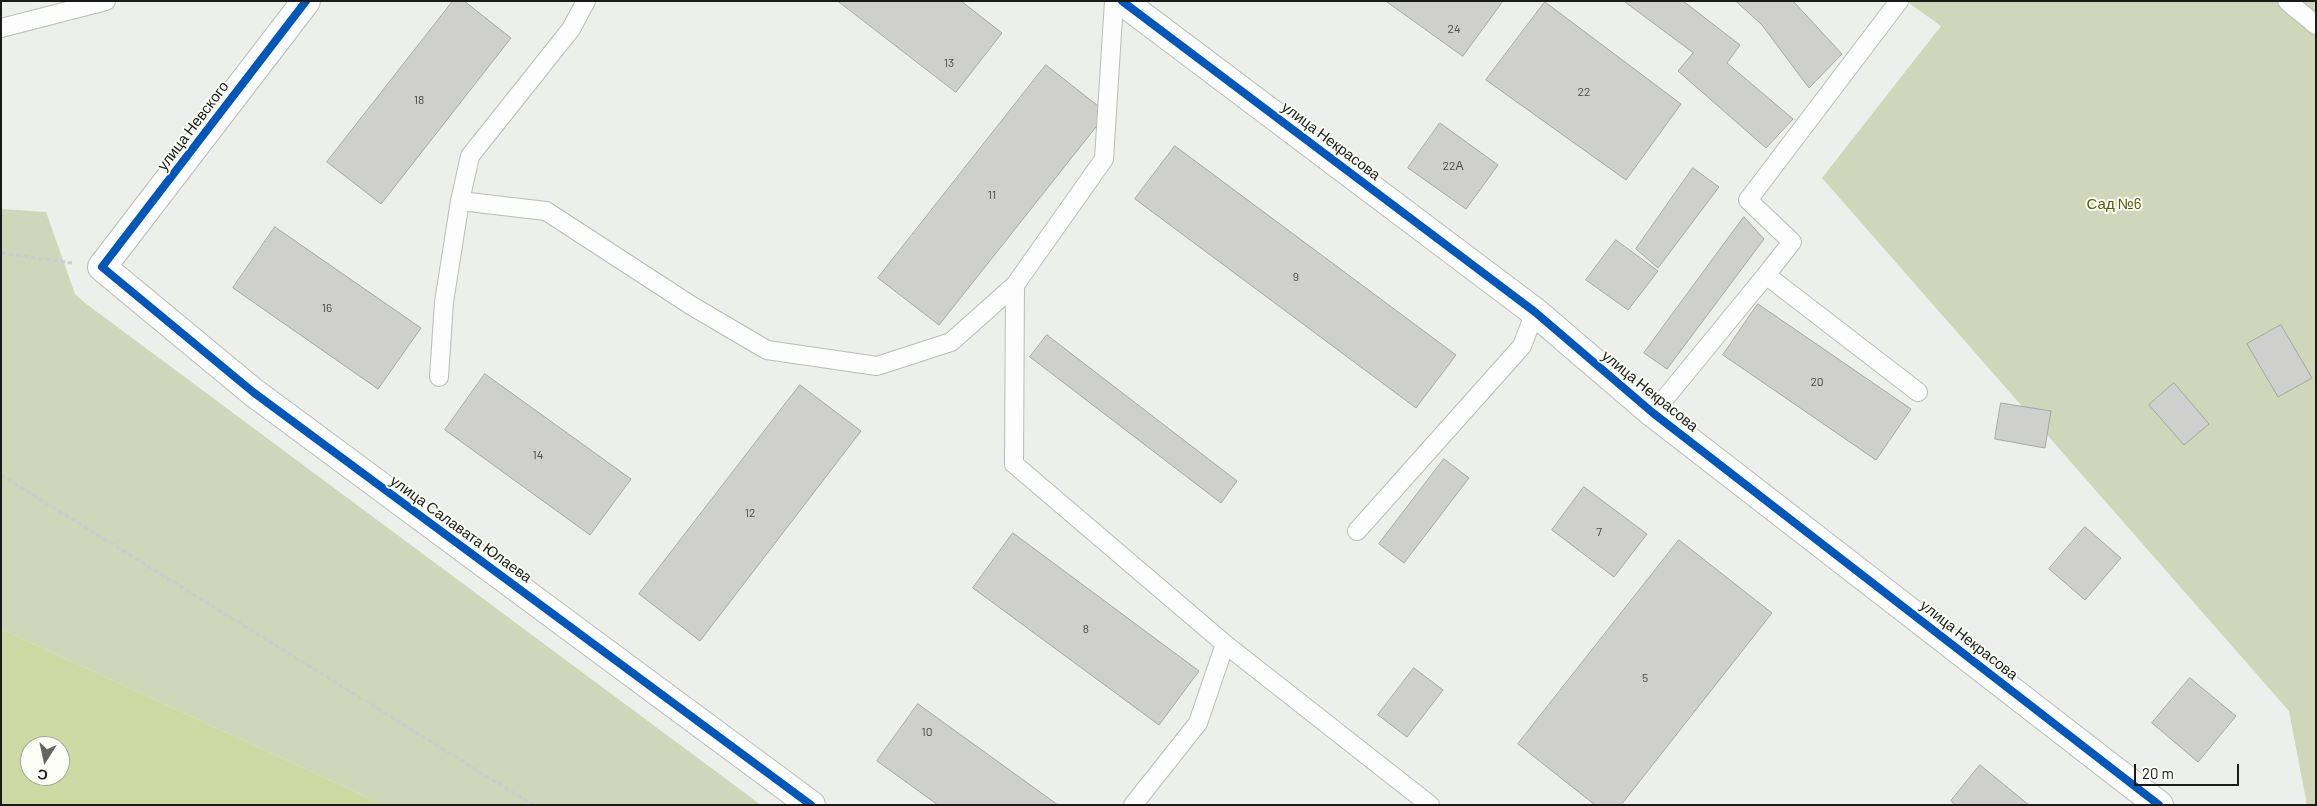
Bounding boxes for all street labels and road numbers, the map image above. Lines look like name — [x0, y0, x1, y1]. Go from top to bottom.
street label: улица Невского — [154, 78, 232, 174]
street label: улица Некрасова — [1278, 98, 1384, 184]
street label: улица Некрасова — [1598, 347, 1702, 435]
street label: улица Салавата Юлаева — [387, 472, 535, 586]
street label: улица Некрасова — [1917, 596, 2021, 684]

